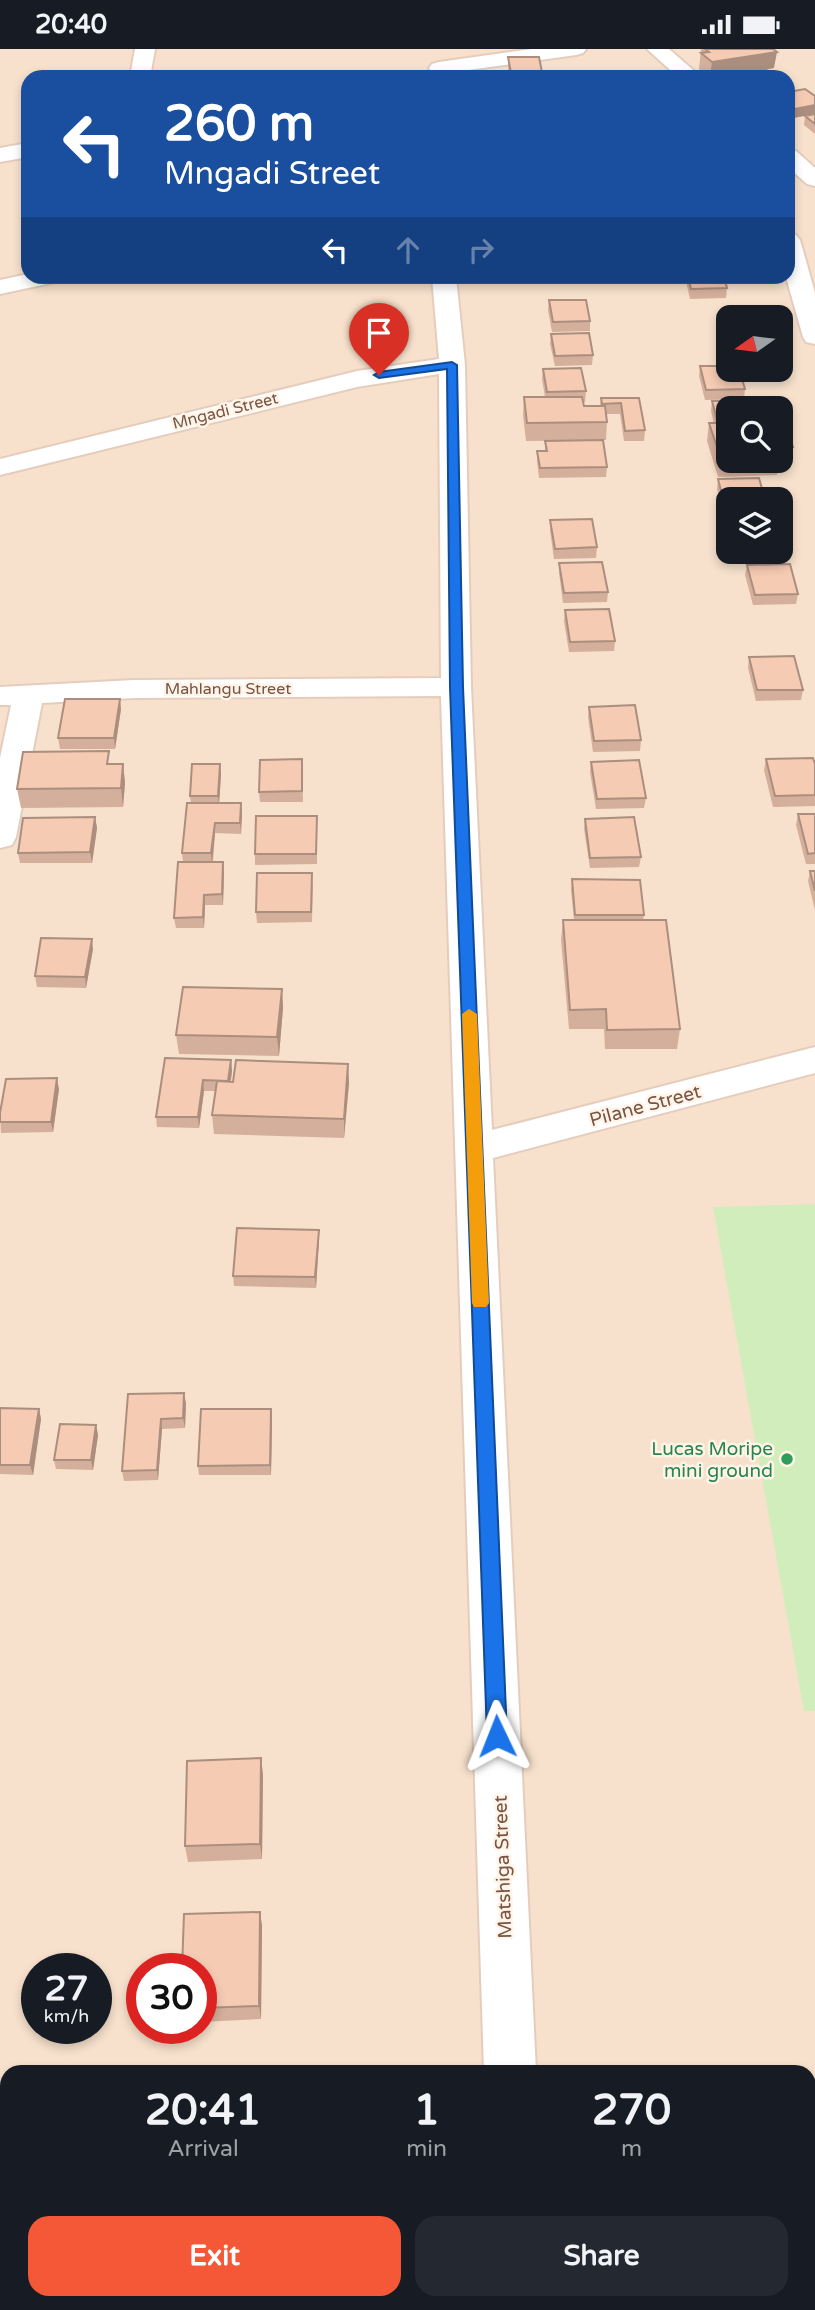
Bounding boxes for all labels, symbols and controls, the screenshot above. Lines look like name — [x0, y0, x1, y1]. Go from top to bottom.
text: 20:40 — [35, 9, 107, 40]
text: 260 m — [164, 95, 314, 154]
icon: left — [49, 98, 140, 189]
text: Mngadi Street — [164, 155, 380, 193]
icon: left — [316, 231, 354, 269]
icon: ahead — [389, 231, 427, 269]
icon: right — [462, 231, 500, 269]
pin — [349, 303, 409, 375]
north arrow — [716, 305, 793, 381]
map controls — [716, 305, 793, 564]
icon: arrive — [360, 314, 398, 352]
street label: Mngadi Street — [170, 388, 280, 434]
button: search — [716, 396, 793, 473]
button: layers — [716, 487, 793, 564]
street label: Mahlangu Street — [165, 679, 291, 699]
street label: Pilane Street — [587, 1081, 703, 1131]
place label: Lucas Moripe mini ground — [651, 1438, 773, 1482]
marker: Lucas Moripe mini ground — [779, 1451, 795, 1467]
position arrow — [460, 1699, 534, 1773]
street label: Matshiga Street — [490, 1795, 516, 1939]
speed limit sign: 30 — [126, 1953, 217, 2044]
text: 27 — [45, 1968, 88, 2010]
text: km/h — [44, 2005, 89, 2027]
text: 20:41 — [145, 2085, 261, 2136]
text: 1 — [413, 2085, 440, 2136]
text: 270 — [592, 2085, 671, 2136]
text: Arrival — [168, 2135, 239, 2163]
text: min — [406, 2135, 447, 2163]
text: m — [621, 2135, 642, 2163]
button: Exit — [28, 2216, 401, 2296]
button: Share — [415, 2216, 788, 2296]

